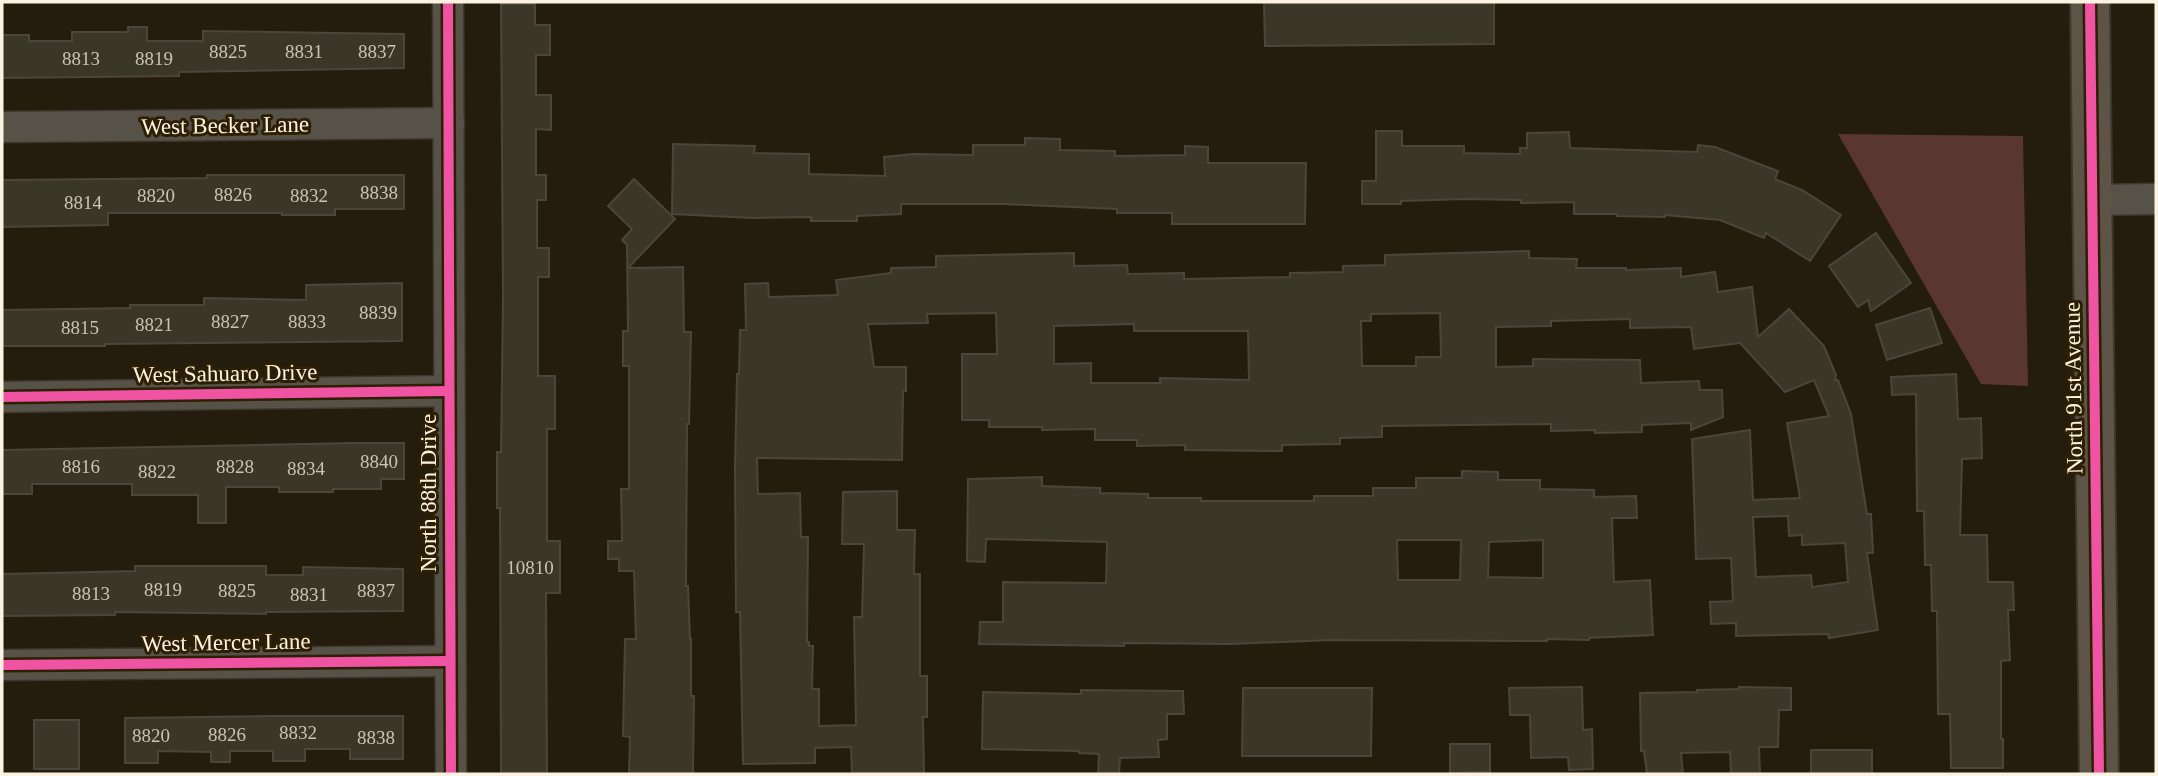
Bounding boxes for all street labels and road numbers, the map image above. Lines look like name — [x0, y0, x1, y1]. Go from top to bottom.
street label: West Becker Lane — [141, 112, 309, 139]
street label: North 91st Avenue — [2060, 302, 2087, 474]
street label: West Sahuaro Drive — [132, 359, 318, 388]
street label: North 88th Drive — [416, 414, 441, 572]
street label: West Mercer Lane — [141, 629, 311, 656]

